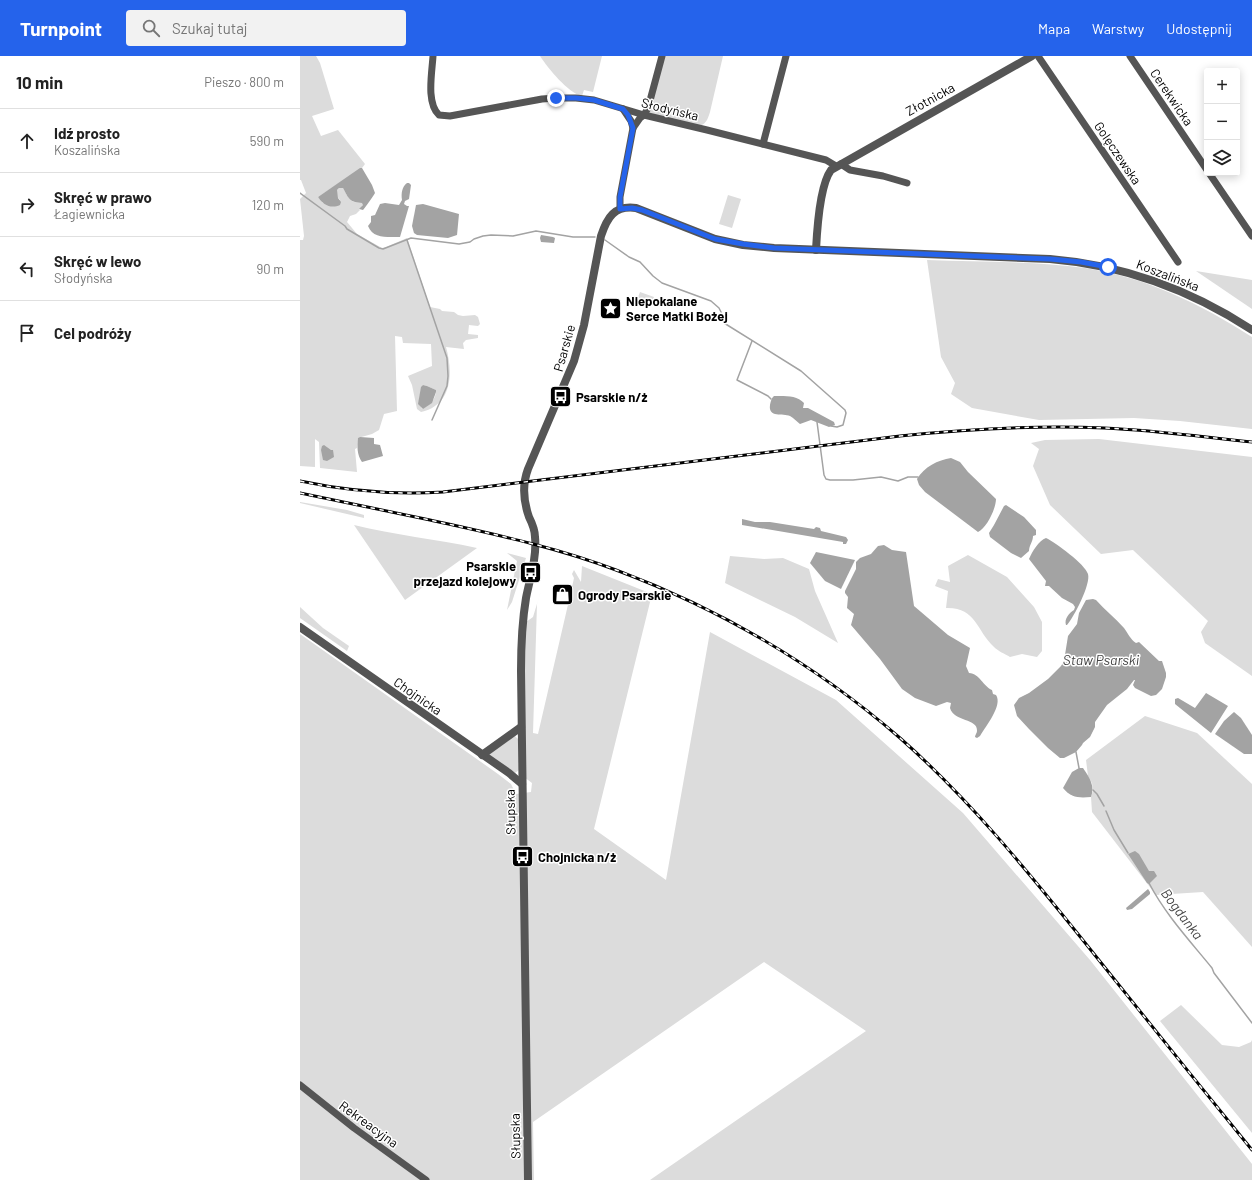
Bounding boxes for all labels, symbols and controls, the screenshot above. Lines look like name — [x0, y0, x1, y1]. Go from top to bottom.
search box — [126, 10, 406, 46]
text: Turnpoint — [20, 17, 102, 40]
icon: search — [140, 17, 162, 39]
text: Szukaj tutaj — [172, 19, 248, 37]
text: Mapa — [1038, 20, 1070, 37]
text: Warstwy — [1092, 20, 1144, 37]
text: Udostępnij — [1166, 20, 1232, 37]
street label: Cerekwicka — [1147, 65, 1197, 129]
map controls — [1204, 68, 1240, 176]
button: + — [1204, 68, 1240, 104]
text: 10 min — [16, 72, 63, 92]
text: Pieszo · 800 m — [204, 74, 284, 90]
street label: Złotnicka — [903, 79, 957, 119]
route end — [547, 89, 565, 107]
street label: Słodyńska — [640, 94, 700, 124]
button: − — [1204, 104, 1240, 140]
street label: Golęczewska — [1091, 118, 1145, 188]
text: Idź prosto — [54, 124, 120, 142]
icon: ahead — [16, 130, 38, 152]
text: 590 m — [250, 133, 284, 149]
button: layers — [1204, 140, 1240, 176]
text: Koszalińska — [54, 142, 120, 158]
text: Skręć w prawo — [54, 188, 152, 206]
icon: right — [16, 194, 38, 216]
text: 120 m — [252, 197, 284, 213]
text: Łagiewnicka — [54, 206, 125, 222]
text: Skręć w lewo — [54, 252, 141, 270]
street label: Koszalińska — [1134, 256, 1202, 294]
icon: left — [16, 258, 38, 280]
route start — [1099, 258, 1117, 276]
text: 90 m — [257, 261, 284, 277]
text: Słodyńska — [54, 270, 113, 286]
place label: Niepokalane Serce Matki Bożej — [626, 293, 728, 324]
place icon: Niepokalane Serce Matki Bożej — [597, 295, 623, 321]
icon: arrive — [16, 322, 38, 344]
street label: Psarskie — [550, 323, 578, 373]
text: Cel podróży — [54, 324, 132, 342]
bus stop icon: Psarskie n/ż — [547, 384, 573, 410]
place label: Psarskie n/ż — [576, 389, 647, 405]
place label: Psarskie przejazd kolejowy — [414, 558, 516, 589]
bus stop icon: Psarskie przejazd kolejowy — [518, 560, 544, 586]
shop icon: Ogrody Psarskie — [549, 582, 575, 608]
place label: Ogrody Psarskie — [578, 587, 671, 603]
water label: Staw Psarski — [1063, 651, 1140, 668]
street label: Chojnicka — [391, 674, 445, 718]
street label: Słupska — [502, 789, 518, 835]
bus stop icon: Chojnicka n/ż — [510, 844, 536, 870]
place label: Chojnicka n/ż — [538, 849, 616, 865]
water label: Bogdanka — [1158, 885, 1207, 943]
street label: Rekreacyjna — [336, 1097, 402, 1151]
street label: Słupska — [507, 1113, 523, 1159]

